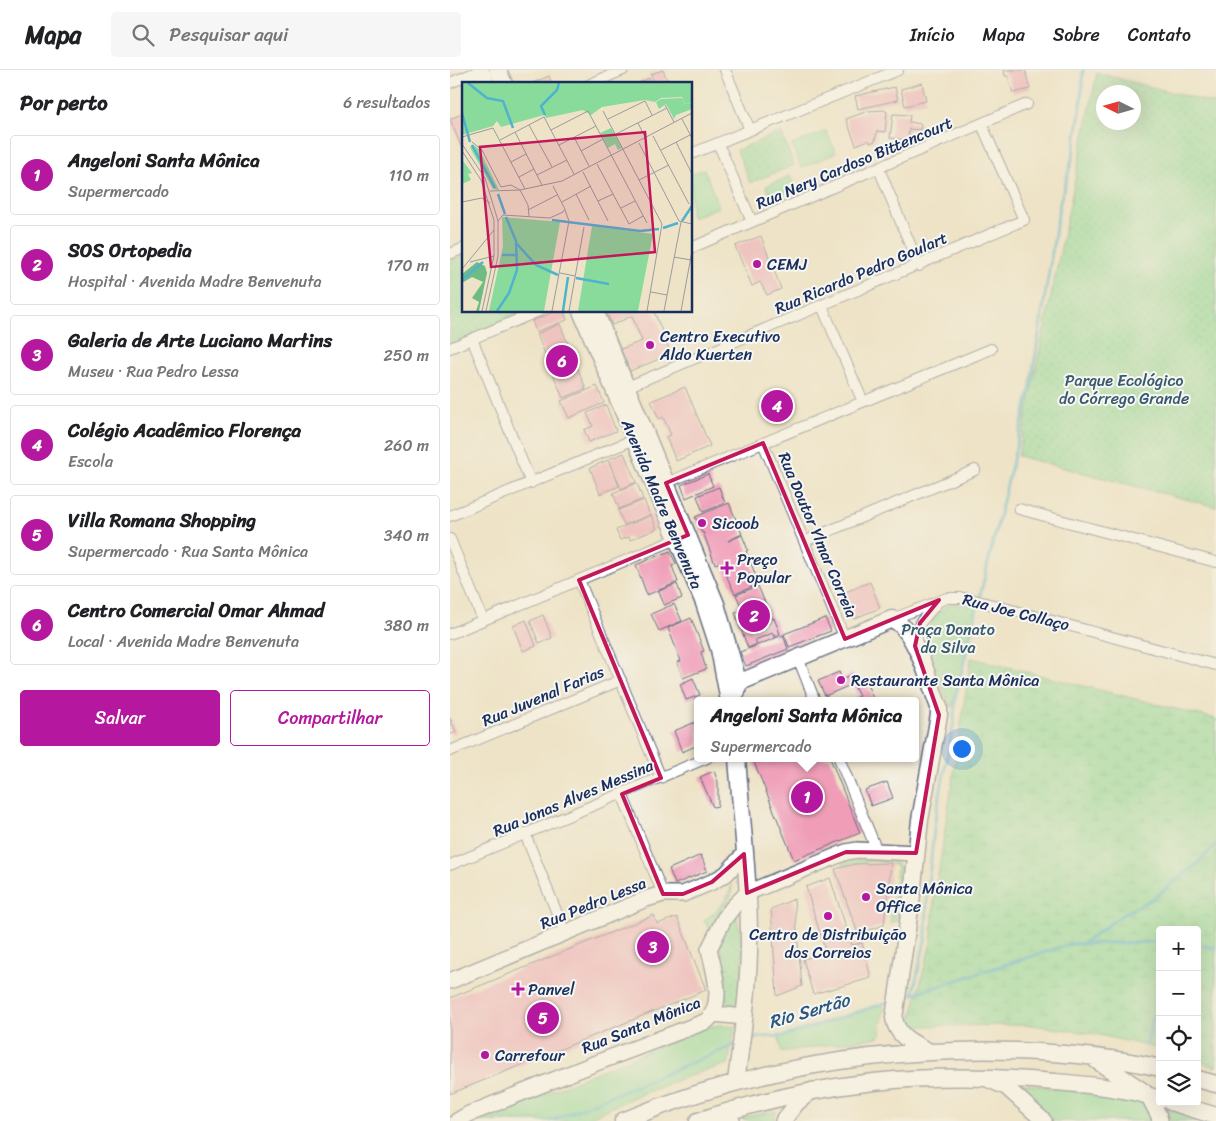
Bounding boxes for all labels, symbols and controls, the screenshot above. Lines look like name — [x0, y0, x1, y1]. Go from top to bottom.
search box — [111, 12, 461, 57]
text: Mapa — [25, 14, 81, 56]
text: Pesquisar aqui — [169, 18, 288, 51]
text: Início — [910, 19, 955, 51]
text: Mapa — [983, 19, 1025, 51]
text: Sobre — [1053, 19, 1100, 51]
text: Contato — [1128, 19, 1191, 51]
icon: search — [129, 21, 157, 49]
inset map — [462, 82, 692, 312]
text: Por perto — [20, 84, 108, 122]
north arrow — [1096, 85, 1141, 130]
text: 6 resultados — [343, 88, 430, 117]
street label: Rua Nery Cardoso Bittencourt — [751, 108, 957, 218]
text: Angeloni Santa Mônica — [68, 144, 260, 177]
text: 1 — [34, 161, 40, 190]
text: 110 m — [389, 161, 429, 190]
text: Supermercado — [68, 177, 169, 206]
street label: Rua Ricardo Pedro Goulart — [770, 223, 952, 323]
text: SOS Ortopedia — [68, 234, 192, 267]
place label: CEMJ — [767, 250, 808, 279]
text: 2 — [32, 251, 42, 280]
text: 170 m — [386, 251, 429, 280]
marker: CEMJ — [751, 258, 763, 270]
text: Hospital · Avenida Madre Benvenuta — [68, 267, 322, 296]
place label: Centro Executivo Aldo Kuerten — [659, 322, 780, 369]
text: Galeria de Arte Luciano Martins — [68, 324, 332, 357]
marker: Centro Executivo Aldo Kuerten — [644, 339, 656, 351]
text: 3 — [33, 341, 41, 370]
text: 250 m — [383, 341, 429, 370]
pin: 6 — [546, 342, 578, 380]
text: Museu · Rua Pedro Lessa — [68, 357, 239, 386]
park label: Parque Ecológico do Córrego Grande — [1059, 366, 1189, 413]
pin: 4 — [761, 387, 793, 425]
text: Colégio Acadêmico Florença — [68, 414, 301, 447]
street label: Avenida Madre Benvenuta — [613, 414, 711, 594]
text: 4 — [32, 431, 42, 460]
text: 260 m — [384, 431, 429, 460]
text: Escola — [68, 447, 113, 476]
street label: Rua Doutor Ylmar Correia — [770, 447, 866, 623]
text: Villa Romana Shopping — [68, 504, 256, 537]
place label: Sicoob — [712, 509, 759, 538]
marker: Sicoob — [696, 517, 708, 529]
text: 5 — [32, 521, 42, 550]
text: 340 m — [384, 521, 429, 550]
text: Supermercado · Rua Santa Mônica — [68, 537, 308, 566]
place label: Preço Popular — [737, 545, 792, 592]
marker: Preço Popular — [721, 562, 733, 574]
street label: Rua Joe Collaço — [959, 585, 1073, 639]
text: Centro Comercial Omar Ahmad — [68, 594, 324, 627]
pin: 2 — [738, 597, 770, 635]
text: 6 — [32, 611, 42, 640]
text: 380 m — [384, 611, 429, 640]
park label: Praça Donato da Silva — [901, 615, 995, 662]
text: Local · Avenida Madre Benvenuta — [68, 627, 299, 656]
street label: Rua Juvenal Farias — [477, 657, 609, 735]
place label: Restaurante Santa Mônica — [851, 666, 1039, 695]
marker: Restaurante Santa Mônica — [835, 674, 847, 686]
button: Salvar — [20, 690, 220, 746]
button: Compartilhar — [230, 690, 430, 746]
popup — [694, 697, 919, 762]
text: Angeloni Santa Mônica — [711, 699, 902, 732]
text: Supermercado — [711, 732, 812, 761]
your location — [949, 736, 975, 762]
street label: Rua Jonas Alves Messina — [488, 751, 659, 845]
pin: 1 — [791, 778, 823, 816]
street label: Rua Pedro Lessa — [535, 868, 651, 938]
place label: Santa Mônica Office — [876, 874, 973, 921]
marker: Santa Mônica Office — [860, 891, 872, 903]
marker: Centro de Distribuição dos Correios — [822, 910, 834, 922]
place label: Centro de Distribuição dos Correios — [749, 920, 907, 967]
map controls — [1156, 926, 1201, 1106]
button: + — [1156, 926, 1201, 971]
pin: 3 — [637, 928, 669, 966]
button: − — [1156, 971, 1201, 1016]
place label: Panvel — [528, 975, 575, 1004]
marker: Panvel — [512, 983, 524, 995]
water label: Rio Sertão — [765, 984, 855, 1038]
street label: Rua Santa Mônica — [577, 988, 705, 1062]
pin: 5 — [527, 999, 559, 1037]
button: locate — [1156, 1016, 1201, 1061]
place label: Carrefour — [495, 1041, 566, 1070]
marker: Carrefour — [479, 1049, 491, 1061]
button: layers — [1156, 1061, 1201, 1106]

